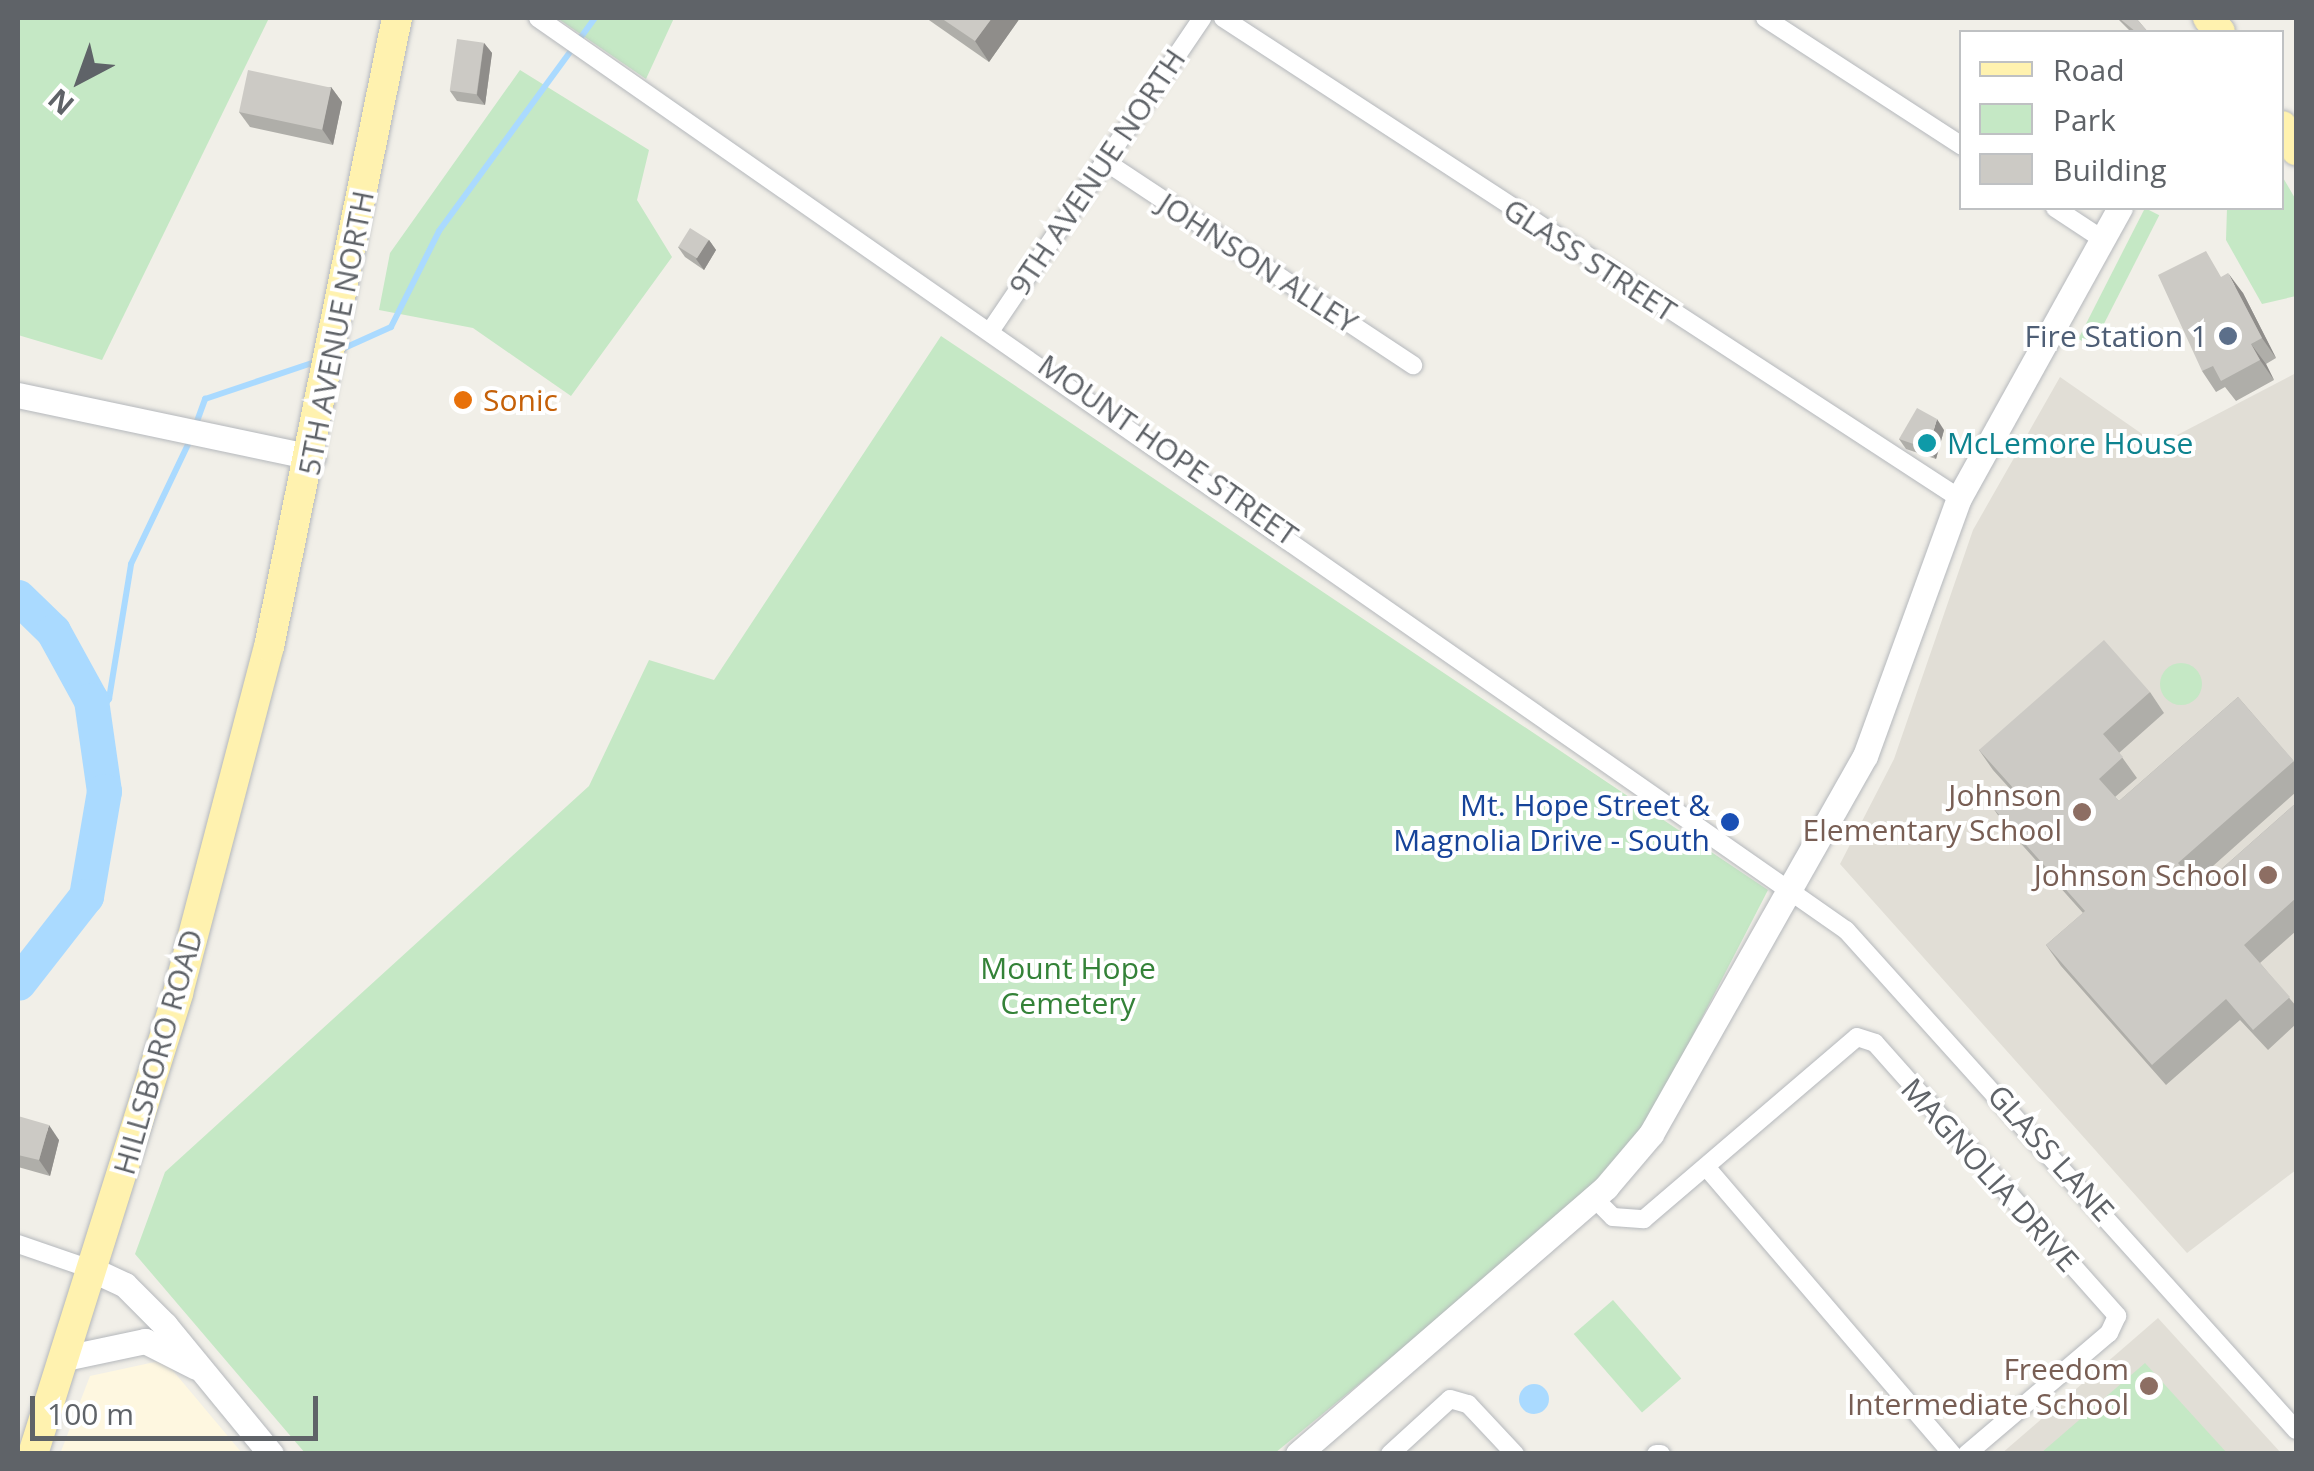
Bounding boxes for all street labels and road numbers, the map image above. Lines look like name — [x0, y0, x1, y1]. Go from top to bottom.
street label: 9TH AVENUE NORTH — [1001, 42, 1193, 302]
street label: JOHNSON ALLEY — [1152, 185, 1364, 341]
street label: 5TH AVENUE NORTH — [291, 188, 381, 478]
street label: GLASS STREET — [1497, 191, 1683, 329]
street label: MOUNT HOPE STREET — [1031, 347, 1305, 553]
street label: HILLSBORO ROAD — [106, 925, 210, 1179]
street label: MAGNOLIA DRIVE — [1894, 1071, 2086, 1279]
street label: GLASS LANE — [1980, 1077, 2122, 1229]

